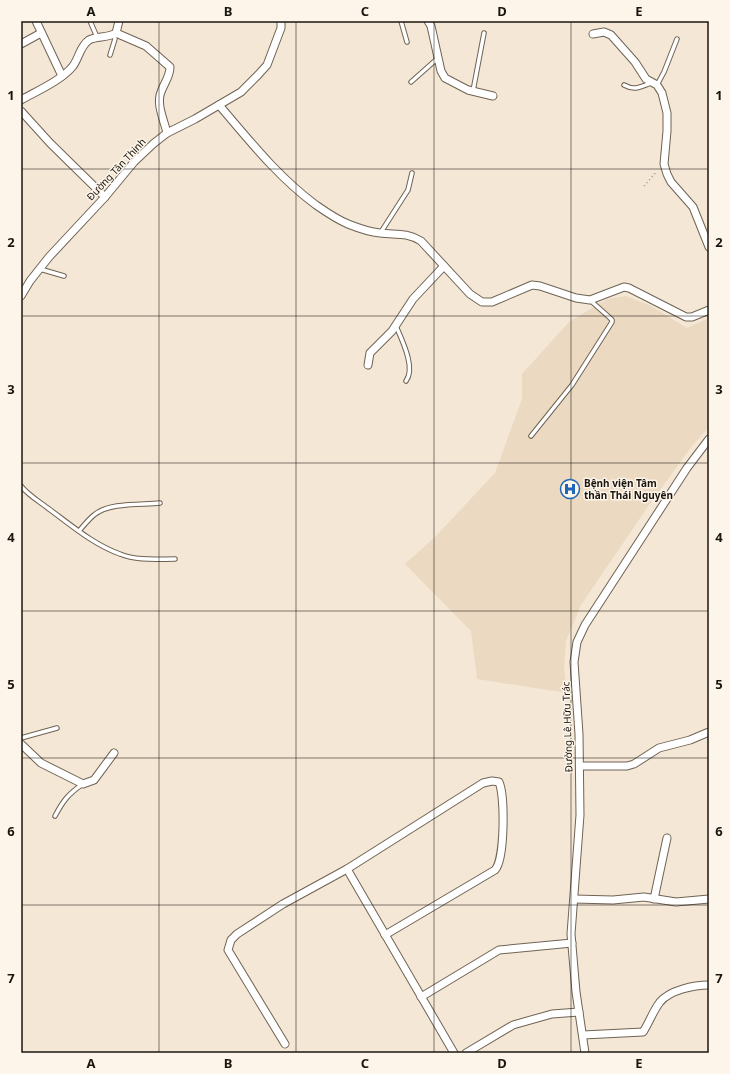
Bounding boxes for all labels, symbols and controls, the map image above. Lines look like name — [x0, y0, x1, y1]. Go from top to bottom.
text: A — [87, 2, 96, 20]
text: B — [224, 2, 232, 20]
text: C — [361, 2, 369, 20]
text: D — [497, 2, 507, 20]
text: E — [635, 2, 643, 20]
text: 1 — [7, 86, 15, 104]
text: 1 — [715, 86, 723, 104]
street label: Đường Tân Thịnh — [83, 135, 149, 203]
text: 2 — [7, 233, 15, 251]
text: 2 — [715, 233, 723, 251]
text: 3 — [7, 380, 15, 398]
text: 3 — [715, 380, 723, 398]
place label: Bệnh viện Tâm thần Thái Nguyên — [584, 476, 673, 502]
hospital icon: Bệnh viện Tâm thần Thái Nguyên — [559, 478, 581, 500]
text: 4 — [7, 528, 15, 546]
text: 4 — [715, 528, 723, 546]
text: 5 — [7, 675, 15, 693]
text: 5 — [715, 675, 723, 693]
street label: Đường Lê Hữu Trác — [558, 681, 576, 773]
text: 6 — [7, 822, 15, 840]
text: 6 — [715, 822, 723, 840]
text: 7 — [7, 969, 15, 987]
text: 7 — [715, 969, 723, 987]
text: A — [87, 1054, 96, 1072]
text: B — [224, 1054, 232, 1072]
text: C — [361, 1054, 369, 1072]
text: D — [497, 1054, 507, 1072]
text: E — [635, 1054, 643, 1072]

